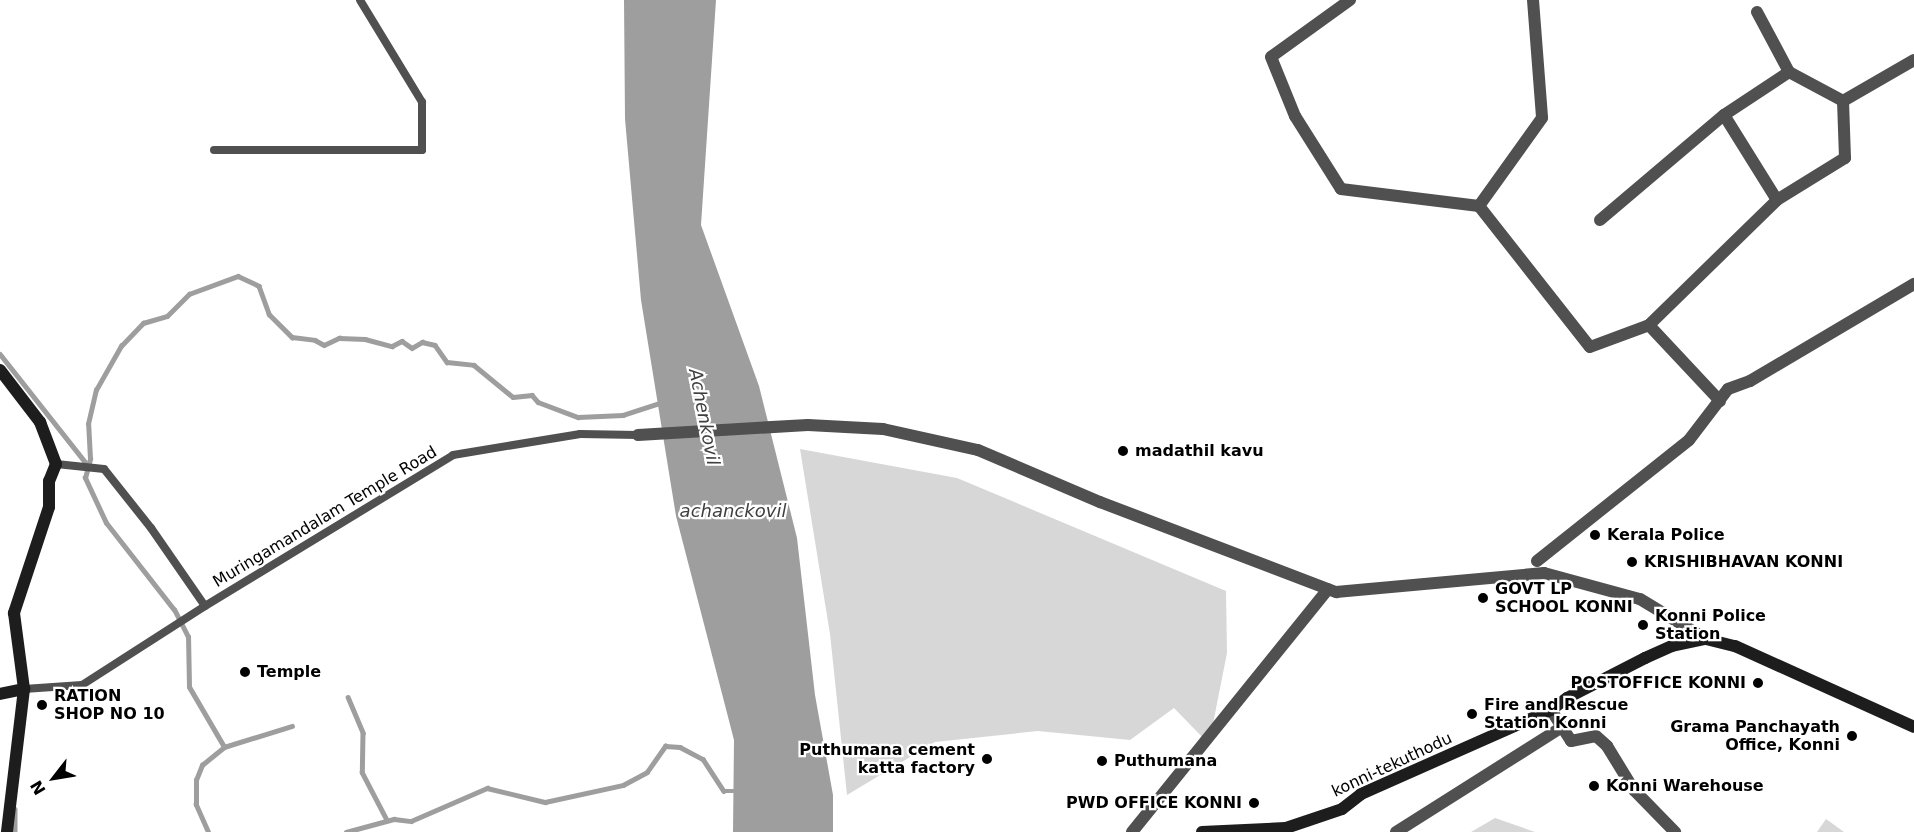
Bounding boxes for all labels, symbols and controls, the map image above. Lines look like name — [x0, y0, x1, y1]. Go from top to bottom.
water label: Achenkovil — [684, 367, 724, 467]
place label: madathil kavu — [1135, 441, 1264, 461]
street label: Muringamandalam Temple Road — [210, 442, 440, 592]
marker: madathil kavu — [1116, 444, 1130, 458]
water label: achanckovil — [680, 500, 786, 522]
place label: Kerala Police — [1607, 525, 1725, 545]
marker: Kerala Police — [1588, 528, 1602, 542]
place label: KRISHIBHAVAN KONNI — [1644, 552, 1843, 572]
marker: KRISHIBHAVAN KONNI — [1625, 555, 1639, 569]
place label: GOVT LP SCHOOL KONNI — [1495, 579, 1633, 617]
marker: GOVT LP SCHOOL KONNI — [1476, 591, 1490, 605]
place label: Konni Police Station — [1655, 606, 1766, 644]
marker: Konni Police Station — [1636, 618, 1650, 632]
place label: Temple — [257, 662, 321, 682]
marker: Temple — [238, 665, 252, 679]
place label: POSTOFFICE KONNI — [1571, 673, 1746, 693]
marker: POSTOFFICE KONNI — [1751, 676, 1765, 690]
place label: RATION SHOP NO 10 — [54, 686, 165, 724]
place label: Fire and Rescue Station Konni — [1484, 695, 1628, 733]
marker: RATION SHOP NO 10 — [35, 698, 49, 712]
marker: Fire and Rescue Station Konni — [1465, 707, 1479, 721]
place label: Grama Panchayath Office, Konni — [1670, 717, 1840, 755]
street label: konni-tekuthodu — [1329, 729, 1455, 801]
marker: Grama Panchayath Office, Konni — [1845, 729, 1859, 743]
place label: Puthumana cement katta factory — [799, 740, 975, 778]
north arrow — [24, 748, 84, 808]
place label: Puthumana — [1114, 751, 1217, 771]
marker: Puthumana cement katta factory — [980, 752, 994, 766]
marker: Puthumana — [1095, 754, 1109, 768]
place label: Konni Warehouse — [1606, 776, 1764, 796]
text: N — [27, 777, 50, 798]
marker: Konni Warehouse — [1587, 779, 1601, 793]
place label: PWD OFFICE KONNI — [1066, 793, 1242, 813]
marker: PWD OFFICE KONNI — [1247, 796, 1261, 810]

